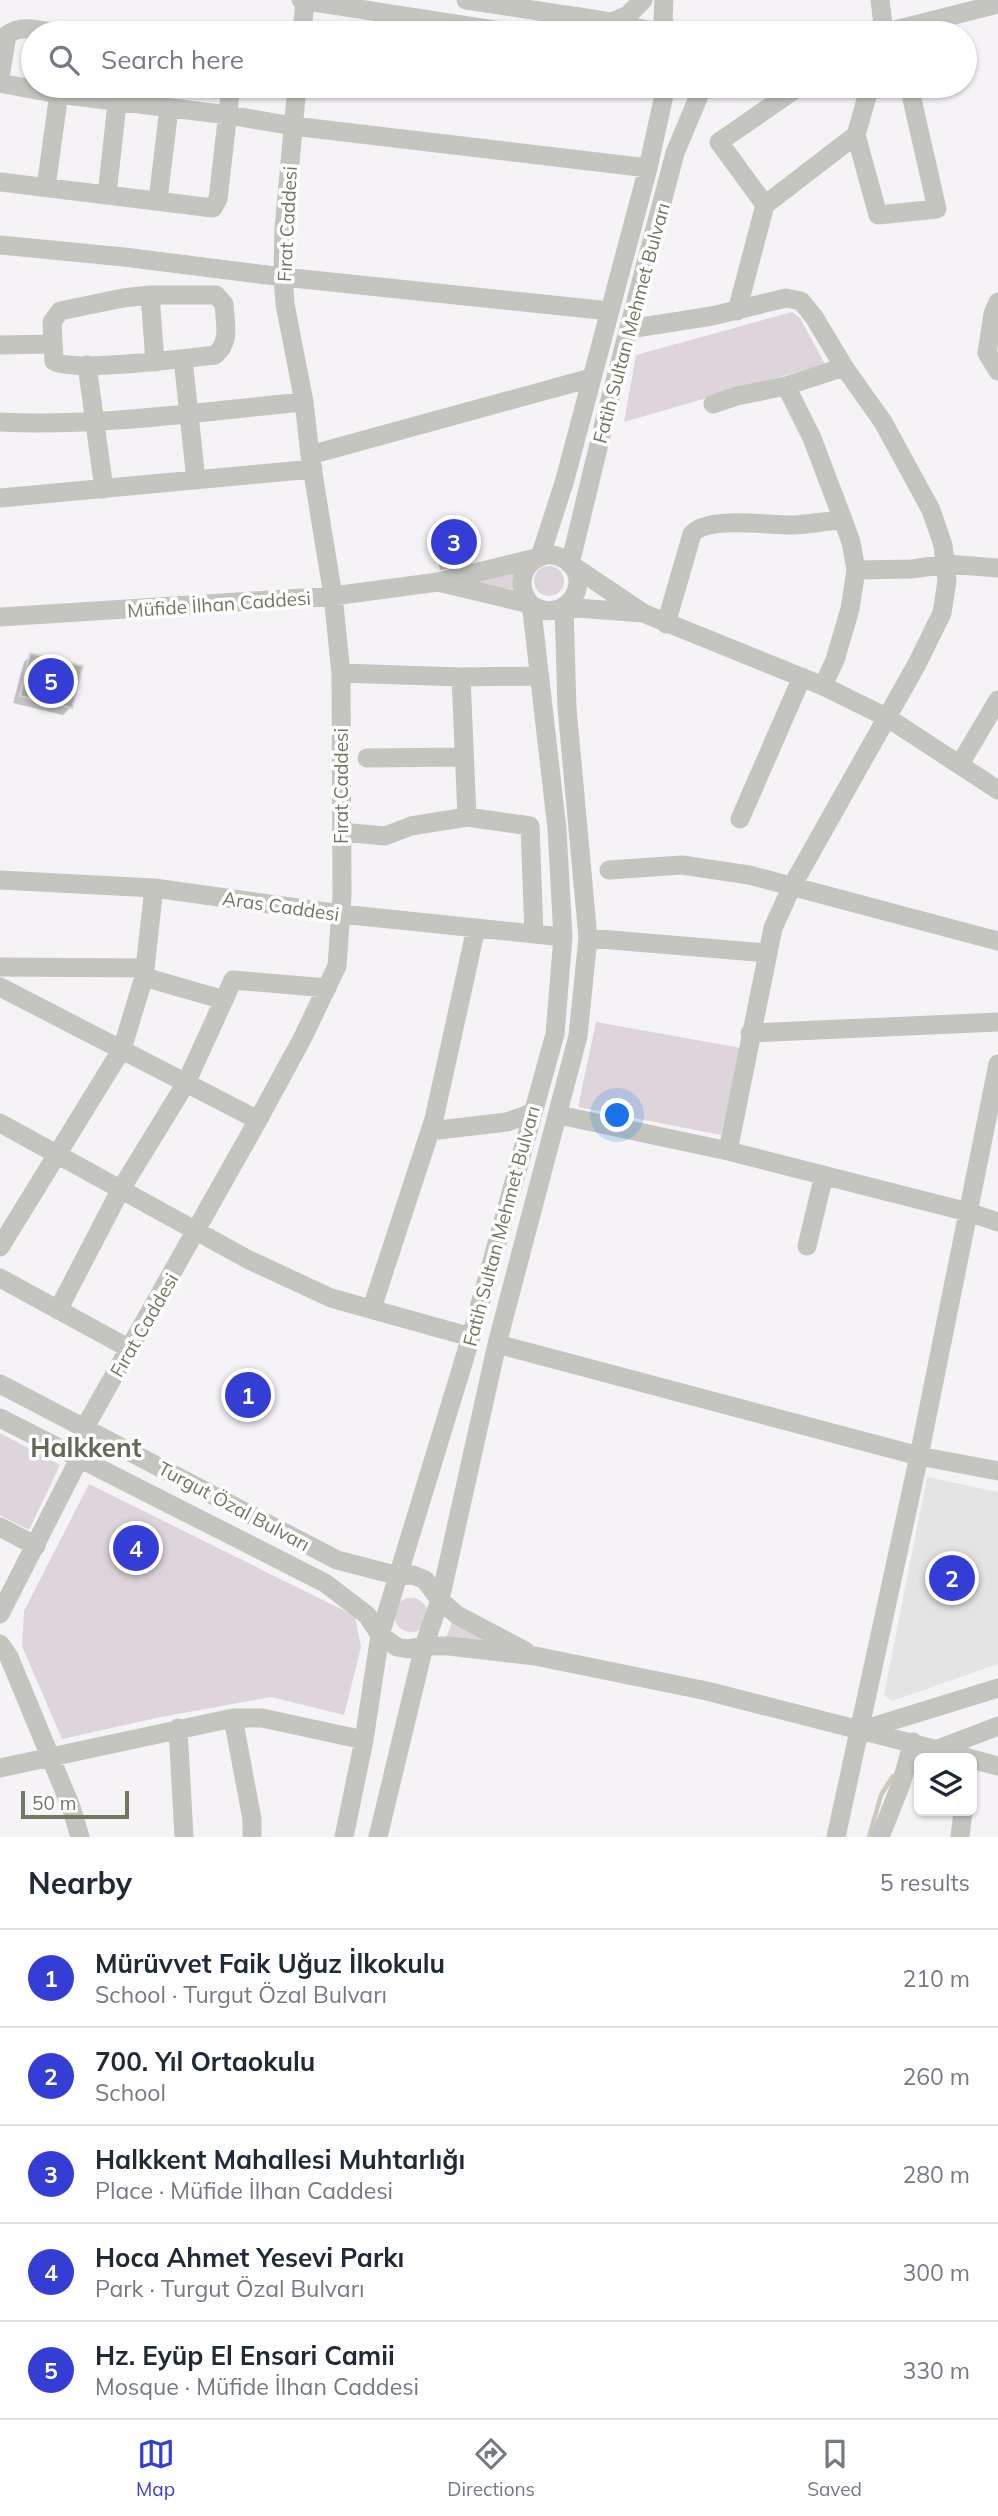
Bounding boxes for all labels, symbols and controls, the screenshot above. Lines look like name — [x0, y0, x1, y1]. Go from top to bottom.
search box — [21, 21, 977, 98]
icon: search — [45, 41, 83, 79]
text: Search here — [101, 43, 244, 76]
street label: Fırat Caddesi — [272, 165, 302, 283]
street label: Fatih Sultan Mehmet Bulvarı — [587, 200, 675, 446]
pin: 3 — [431, 516, 477, 568]
street label: Müfide İlhan Caddesi — [126, 586, 312, 622]
pin: 5 — [28, 655, 74, 707]
street label: Fırat Caddesi — [329, 728, 353, 844]
street label: Aras Caddesi — [221, 886, 341, 926]
your location — [600, 1098, 634, 1132]
street label: Fatih Sultan Mehmet Bulvarı — [457, 1103, 545, 1349]
street label: Fırat Caddesi — [105, 1269, 183, 1381]
pin: 1 — [225, 1369, 271, 1421]
district label: Halkkent — [30, 1431, 142, 1464]
street label: Turgut Özal Bulvarı — [154, 1456, 314, 1556]
pin: 4 — [113, 1522, 159, 1574]
pin: 2 — [929, 1552, 975, 1604]
map controls — [914, 1753, 977, 1816]
button: layers — [914, 1753, 977, 1816]
scale bar — [21, 1788, 130, 1820]
text: 50 m — [32, 1791, 76, 1815]
text: Nearby — [28, 1864, 132, 1902]
text: 5 results — [880, 1868, 970, 1897]
text: Mürüvvet Faik Uğuz İlkokulu — [95, 1947, 445, 1980]
text: 1 — [44, 1964, 58, 1993]
text: 210 m — [902, 1964, 970, 1993]
text: School · Turgut Özal Bulvarı — [95, 1980, 387, 2009]
text: 700. Yıl Ortaokulu — [95, 2045, 315, 2078]
text: 2 — [44, 2062, 58, 2091]
text: 260 m — [902, 2062, 970, 2091]
text: School — [95, 2078, 166, 2107]
text: Halkkent Mahallesi Muhtarlığı — [95, 2143, 465, 2176]
text: 3 — [44, 2160, 58, 2189]
text: 280 m — [902, 2160, 970, 2189]
text: Place · Müfide İlhan Caddesi — [95, 2176, 393, 2205]
text: Hoca Ahmet Yesevi Parkı — [95, 2241, 404, 2274]
text: 4 — [44, 2258, 58, 2287]
text: 300 m — [902, 2258, 970, 2287]
text: Park · Turgut Özal Bulvarı — [95, 2274, 364, 2303]
text: Hz. Eyüp El Ensari Camii — [95, 2339, 395, 2372]
text: 5 — [44, 2356, 58, 2385]
text: 330 m — [902, 2356, 970, 2385]
text: Mosque · Müfide İlhan Caddesi — [95, 2372, 419, 2401]
tab: Map — [136, 2435, 175, 2501]
tab: Directions — [447, 2435, 535, 2501]
tab: Saved — [807, 2435, 862, 2501]

